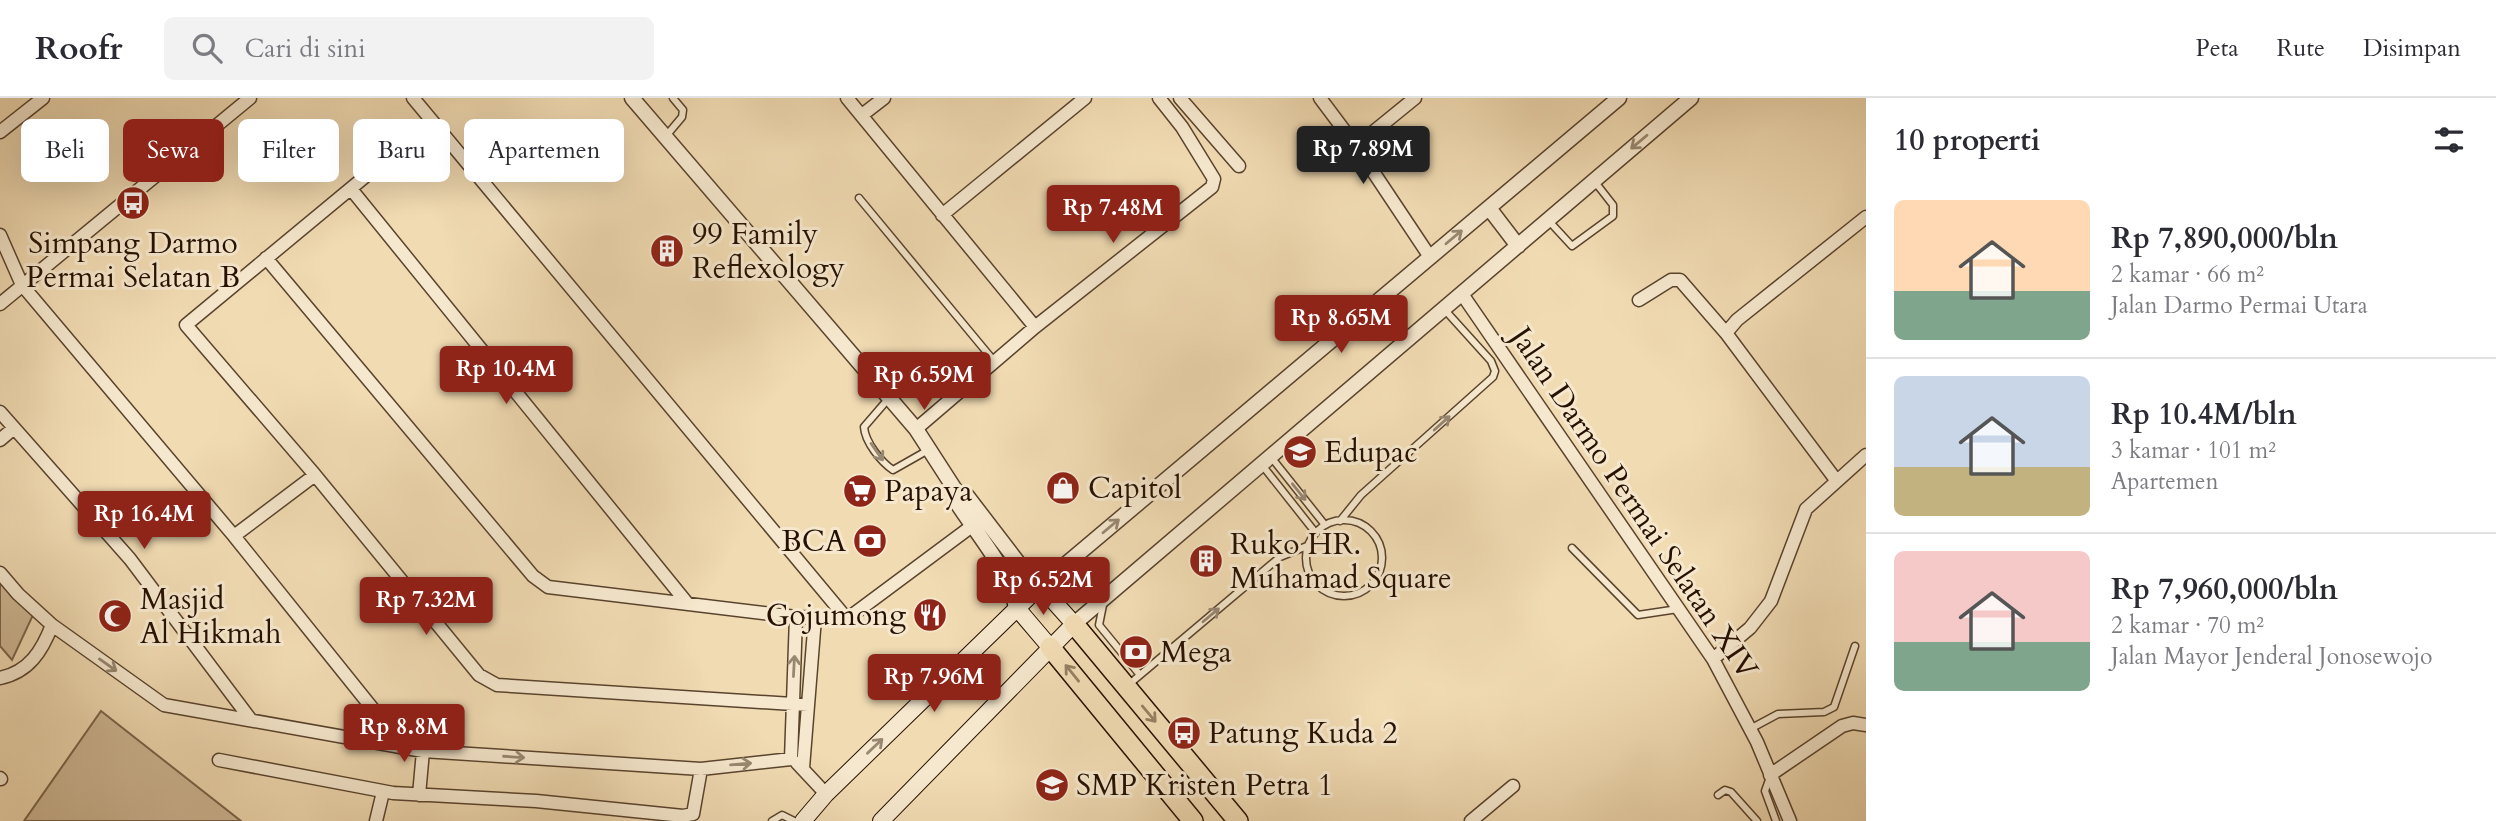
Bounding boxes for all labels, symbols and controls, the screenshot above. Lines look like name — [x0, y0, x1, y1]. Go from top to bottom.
search box — [164, 17, 654, 80]
text: Roofr — [35, 26, 122, 71]
icon: search — [188, 29, 226, 67]
text: Cari di sini — [244, 31, 366, 66]
text: Peta — [2196, 32, 2239, 65]
text: Rute — [2277, 32, 2325, 65]
text: Disimpan — [2363, 32, 2461, 65]
chip: Beli — [21, 119, 109, 182]
chip: Sewa — [123, 119, 224, 182]
chip: Filter — [238, 119, 339, 182]
chip: Baru — [353, 119, 450, 182]
chip: Apartemen — [464, 119, 624, 182]
text: 10 properti — [1894, 120, 2040, 161]
icon: filters — [2430, 121, 2468, 159]
pin: Rp 7.89M — [1291, 126, 1435, 186]
text: Rp 7.89M — [1313, 133, 1413, 164]
one-way arrow — [1631, 134, 1649, 150]
bus stop icon: Simpang Darmo Permai Selatan B — [114, 184, 152, 222]
pin: Rp 7.48M — [1041, 186, 1185, 245]
text: Rp 7.48M — [1063, 192, 1163, 223]
place label: 99 Family Reflexology — [692, 214, 845, 289]
text: Rp 7,890,000/bln — [2111, 218, 2338, 259]
place label: Simpang Darmo Permai Selatan B — [26, 223, 240, 298]
icon: home — [1950, 228, 2034, 312]
one-way arrow — [1444, 229, 1462, 245]
building icon: 99 Family Reflexology — [648, 232, 686, 270]
text: 2 kamar · 66 m² — [2111, 259, 2264, 290]
text: Jalan Darmo Permai Utara — [2111, 290, 2368, 321]
pin: Rp 8.65M — [1269, 296, 1413, 355]
text: Rp 8.65M — [1291, 302, 1391, 333]
street label: Jalan Darmo Permai Selatan XIV — [1498, 316, 1767, 687]
pin: Rp 10.4M — [434, 346, 578, 406]
pin: Rp 6.59M — [852, 352, 996, 412]
text: Rp 10.4M — [456, 353, 556, 384]
text: Rp 6.59M — [874, 359, 974, 390]
text: Rp 10.4M/bln — [2111, 394, 2297, 435]
icon: home — [1950, 404, 2034, 488]
one-way arrow — [1433, 414, 1450, 431]
place label: Edupac — [1324, 432, 1418, 473]
school or university icon: Edupac — [1281, 433, 1319, 471]
text: 3 kamar · 101 m² — [2111, 435, 2276, 466]
one-way arrow — [870, 442, 884, 461]
text: Apartemen — [2111, 466, 2219, 497]
place label: Capitol — [1088, 468, 1182, 509]
shop icon: Capitol — [1044, 469, 1082, 507]
place label: Papaya — [884, 471, 972, 512]
supermarket icon: Papaya — [841, 472, 879, 510]
one-way arrow — [1291, 482, 1306, 500]
pin: Rp 16.4M — [72, 491, 216, 551]
text: Rp 16.4M — [94, 498, 194, 529]
one-way arrow — [1102, 518, 1120, 534]
place label: BCA — [781, 521, 847, 562]
bank icon: BCA — [851, 522, 889, 560]
place label: Ruko HR. Muhamad Square — [1230, 524, 1452, 599]
building icon: Ruko HR. Muhamad Square — [1187, 542, 1225, 580]
pin: Rp 6.52M — [971, 558, 1115, 617]
text: Rp 6.52M — [993, 564, 1093, 595]
text: Rp 7,960,000/bln — [2111, 569, 2338, 610]
pin: Rp 7.32M — [354, 578, 498, 637]
place label: Masjid Al Hikmah — [140, 579, 282, 654]
icon: home — [1950, 579, 2034, 663]
text: Rp 7.32M — [376, 584, 476, 615]
place label: Gojumong — [766, 595, 906, 636]
restaurant icon: Gojumong — [911, 596, 949, 634]
mosque icon: Masjid Al Hikmah — [96, 597, 134, 635]
one-way arrow — [1202, 608, 1220, 624]
text: 2 kamar · 70 m² — [2111, 610, 2264, 641]
place label: Mega — [1160, 632, 1232, 673]
bank icon: Mega — [1117, 633, 1155, 671]
text: Jalan Mayor Jenderal Jonosewojo — [2111, 641, 2433, 672]
pin: Rp 7.96M — [862, 654, 1006, 714]
one-way arrow — [788, 655, 801, 678]
one-way arrow — [98, 658, 117, 672]
text: Rp 7.96M — [884, 661, 984, 692]
one-way arrow — [1065, 665, 1080, 683]
pin: Rp 8.8M — [339, 704, 469, 764]
one-way arrow — [1141, 705, 1157, 723]
text: Rp 8.8M — [360, 711, 448, 742]
place label: Patung Kuda 2 — [1208, 713, 1398, 754]
bus stop icon: Patung Kuda 2 — [1165, 714, 1203, 752]
one-way arrow — [866, 738, 883, 755]
one-way arrow — [503, 751, 525, 764]
one-way arrow — [729, 757, 752, 770]
place label: SMP Kristen Petra 1 — [1076, 765, 1333, 806]
school or university icon: SMP Kristen Petra 1 — [1033, 766, 1071, 804]

